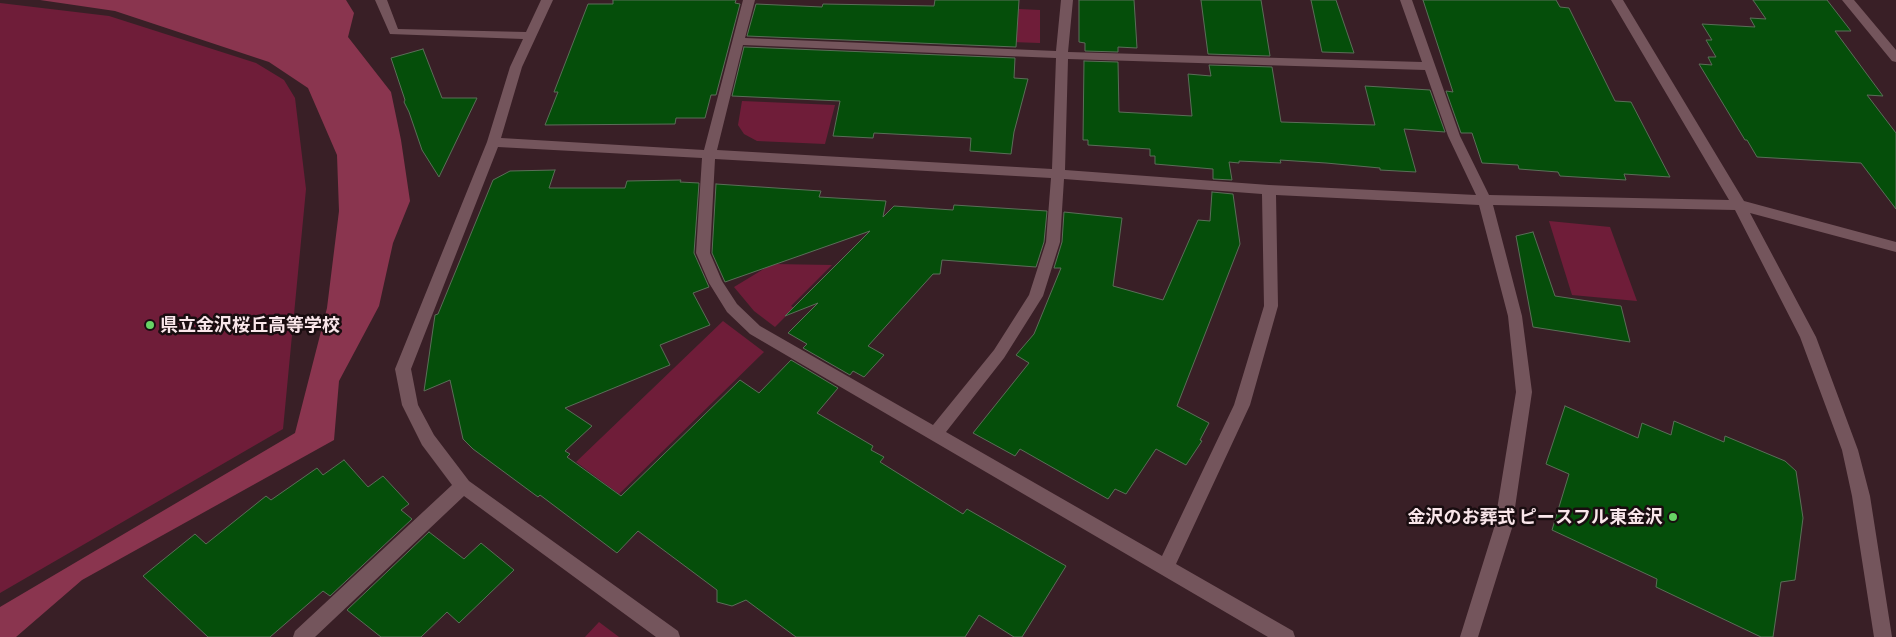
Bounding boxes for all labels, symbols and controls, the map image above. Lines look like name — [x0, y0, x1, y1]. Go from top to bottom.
place label: 県立金沢桜丘高等学校 — [160, 314, 340, 336]
marker: 県立金沢桜丘高等学校 — [144, 319, 156, 331]
place label: 金沢のお葬式 ピースフル東金沢 — [1407, 506, 1663, 528]
marker: 金沢のお葬式 ピースフル東金沢 — [1667, 511, 1679, 523]

